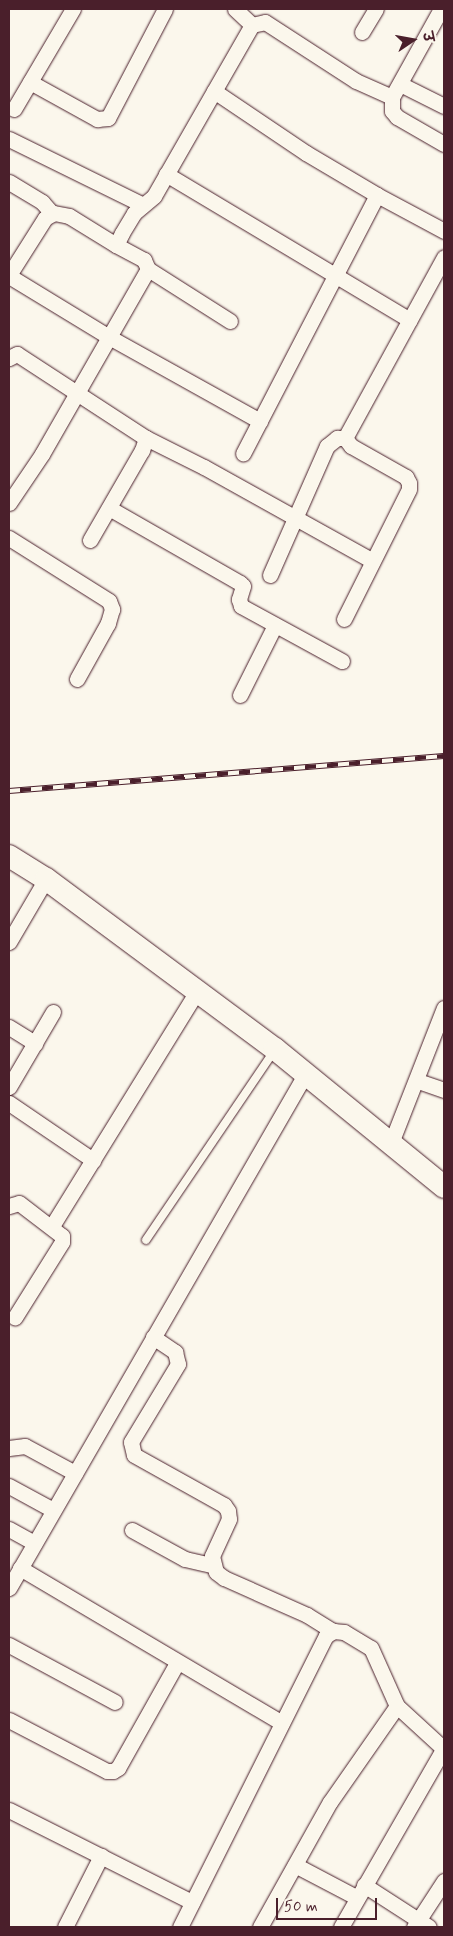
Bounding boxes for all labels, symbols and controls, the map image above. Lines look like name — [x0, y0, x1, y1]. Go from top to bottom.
north arrow — [388, 15, 438, 65]
text: उ — [418, 30, 437, 43]
scale bar — [278, 1888, 379, 1920]
text: 50 m — [284, 1897, 318, 1917]

